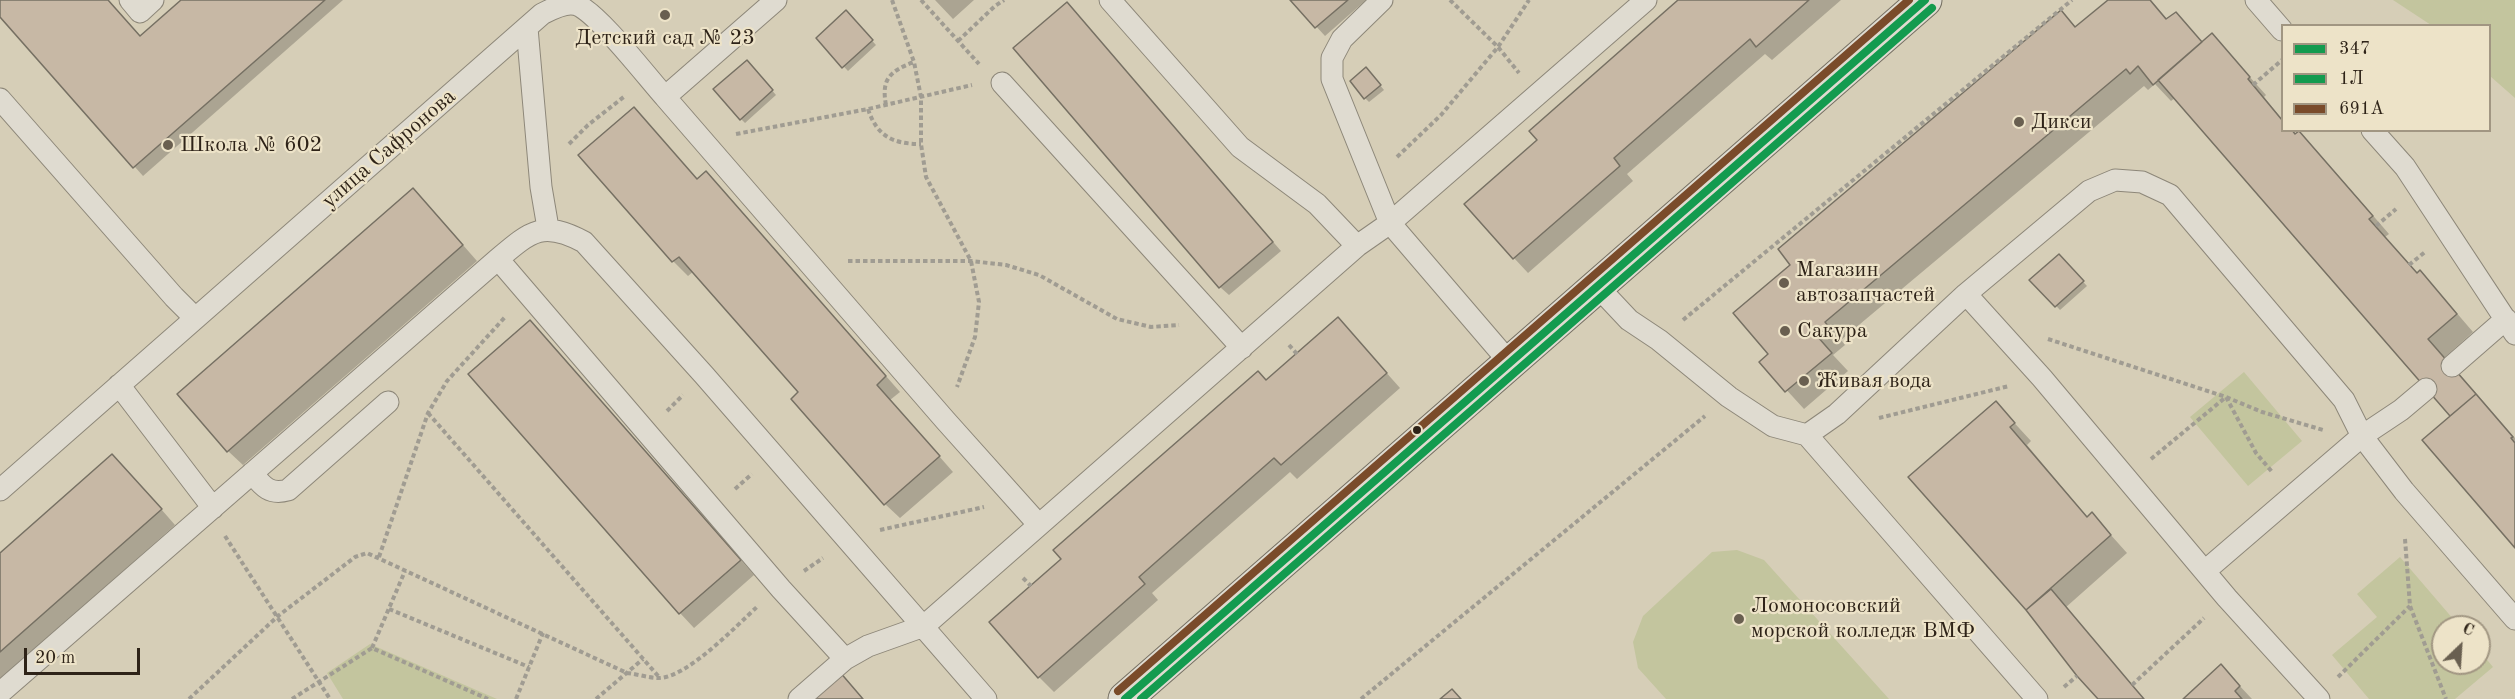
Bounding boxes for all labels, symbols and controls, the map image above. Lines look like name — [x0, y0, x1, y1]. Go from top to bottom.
marker: Детский сад № 23 — [658, 8, 672, 22]
legend — [2281, 24, 2491, 132]
place label: Детский сад № 23 — [575, 25, 755, 51]
text: 347 — [2339, 40, 2370, 58]
text: 1Л — [2339, 70, 2363, 88]
street label: улица Сафронова — [316, 83, 462, 215]
text: 691А — [2339, 100, 2384, 118]
place label: Дикси — [2031, 109, 2092, 135]
marker: Дикси — [2012, 115, 2026, 129]
place label: Школа № 602 — [180, 132, 322, 158]
marker: Школа № 602 — [161, 138, 175, 152]
place label: Магазин автозапчастей — [1796, 257, 1935, 308]
marker: Магазин автозапчастей — [1777, 276, 1791, 290]
place label: Сакура — [1797, 318, 1868, 344]
marker: Сакура — [1778, 324, 1792, 338]
place label: Живая вода — [1816, 368, 1932, 394]
marker: Живая вода — [1797, 374, 1811, 388]
unlabelled marker — [1411, 424, 1423, 436]
place label: Ломоносовский морской колледж ВМФ — [1751, 593, 1975, 644]
marker: Ломоносовский морской колледж ВМФ — [1732, 612, 1746, 626]
north arrow — [2431, 615, 2491, 675]
text: С — [2460, 621, 2476, 640]
scale bar — [27, 636, 142, 674]
text: 20 m — [35, 649, 75, 667]

